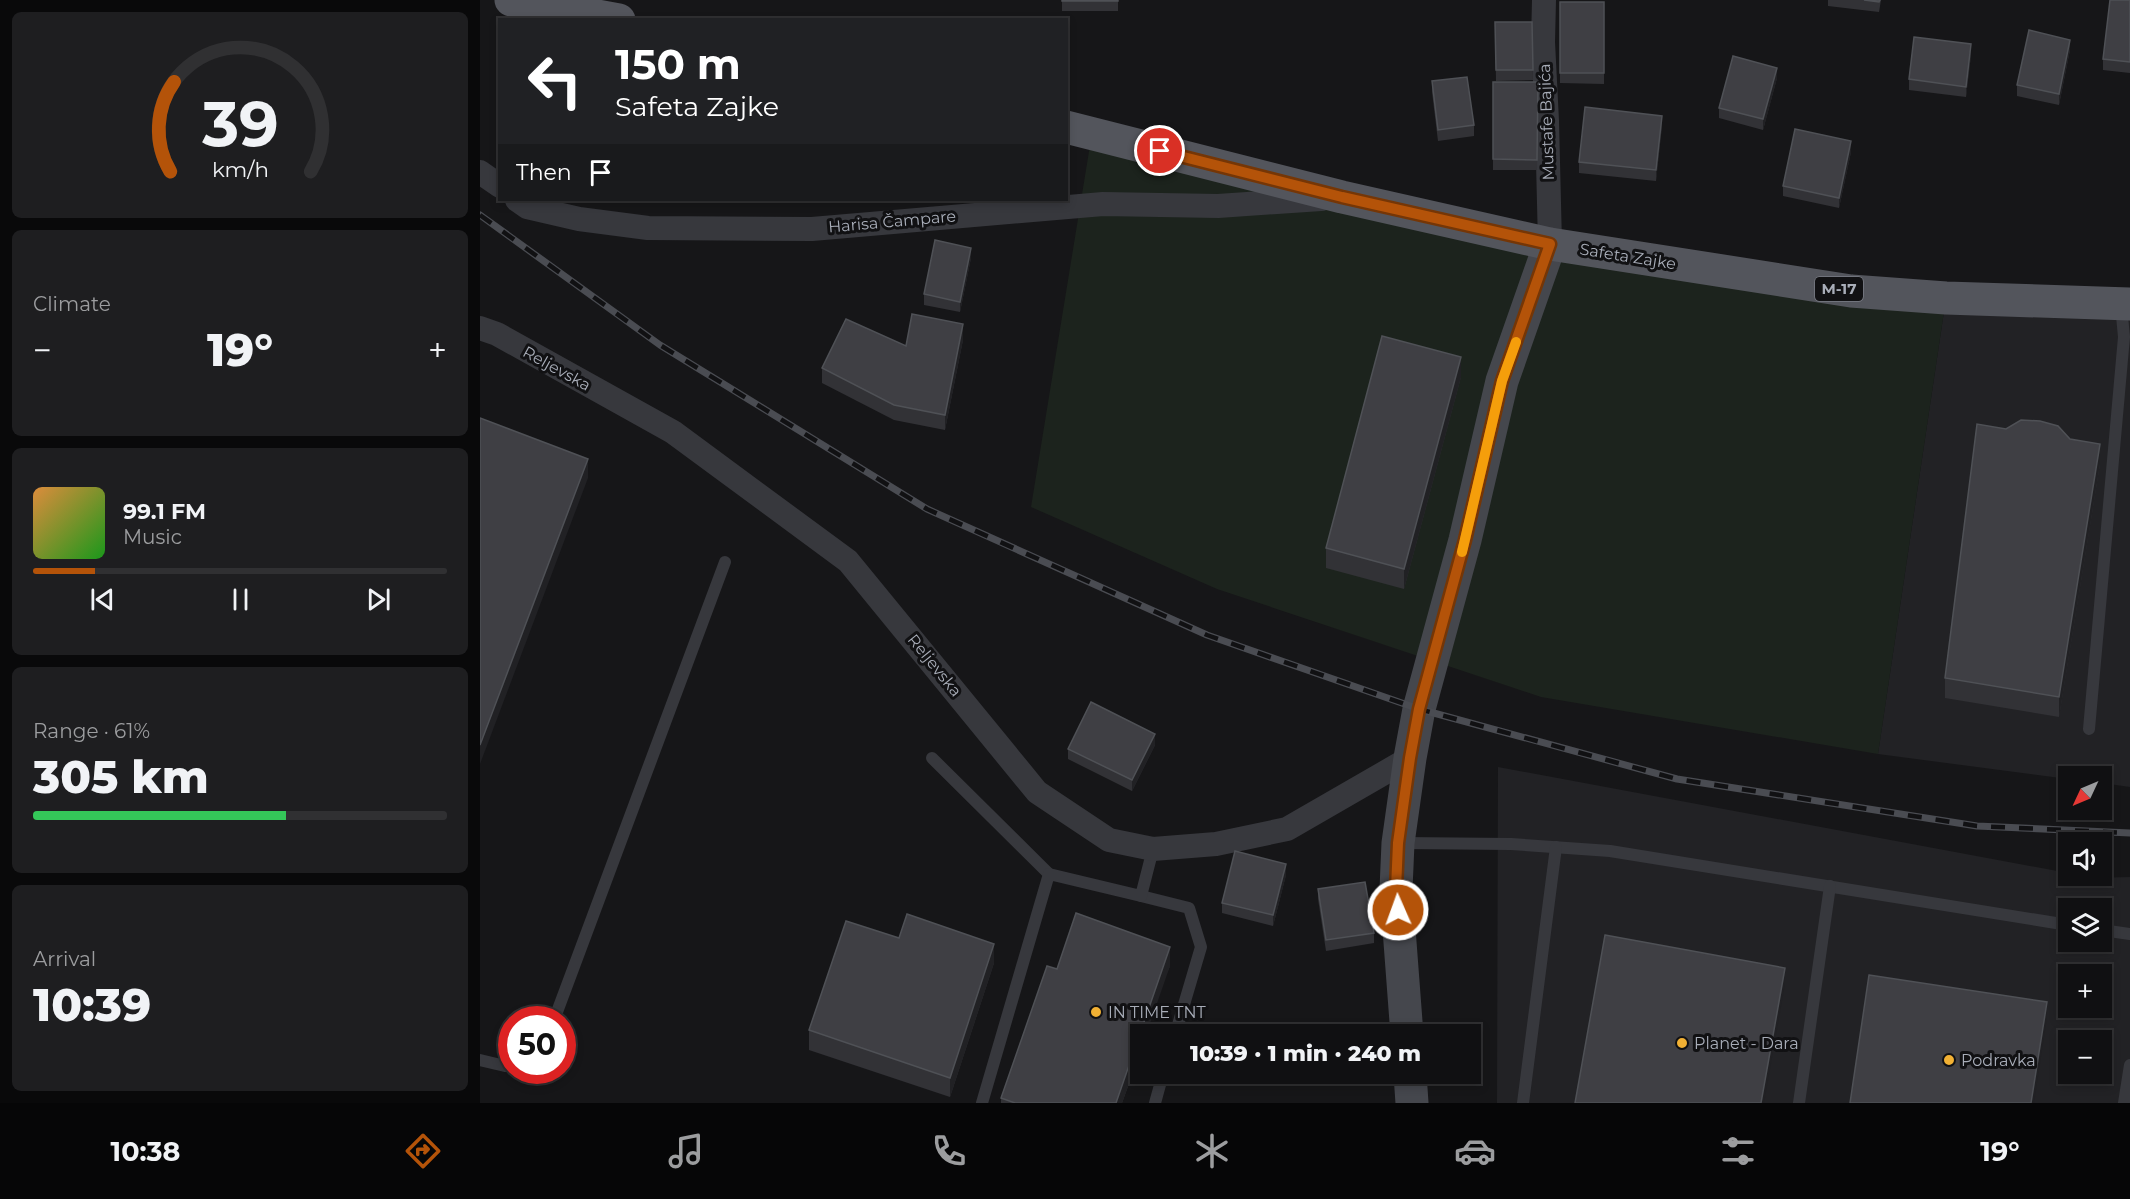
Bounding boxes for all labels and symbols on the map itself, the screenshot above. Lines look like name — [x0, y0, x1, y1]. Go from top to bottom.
street label: Mustafe Bajića — [1535, 63, 1558, 181]
pin — [1134, 125, 1185, 176]
street label: Harisa Čampare — [827, 206, 957, 237]
street label: Safeta Zajke — [1578, 240, 1677, 273]
road number: M-17 — [1815, 277, 1863, 301]
street label: Reljevska — [520, 342, 594, 395]
street label: Reljevska — [904, 630, 965, 700]
north arrow — [2058, 766, 2112, 820]
position arrow — [1366, 878, 1430, 942]
place label: IN TIME TNT — [1108, 1003, 1206, 1022]
marker: IN TIME TNT — [1089, 1005, 1103, 1019]
speed limit sign: 50 — [498, 1006, 576, 1084]
place label: Planet - Dara — [1694, 1034, 1799, 1053]
marker: Planet - Dara — [1675, 1036, 1689, 1050]
place label: Podravka — [1961, 1051, 2036, 1070]
marker: Podravka — [1942, 1053, 1956, 1067]

